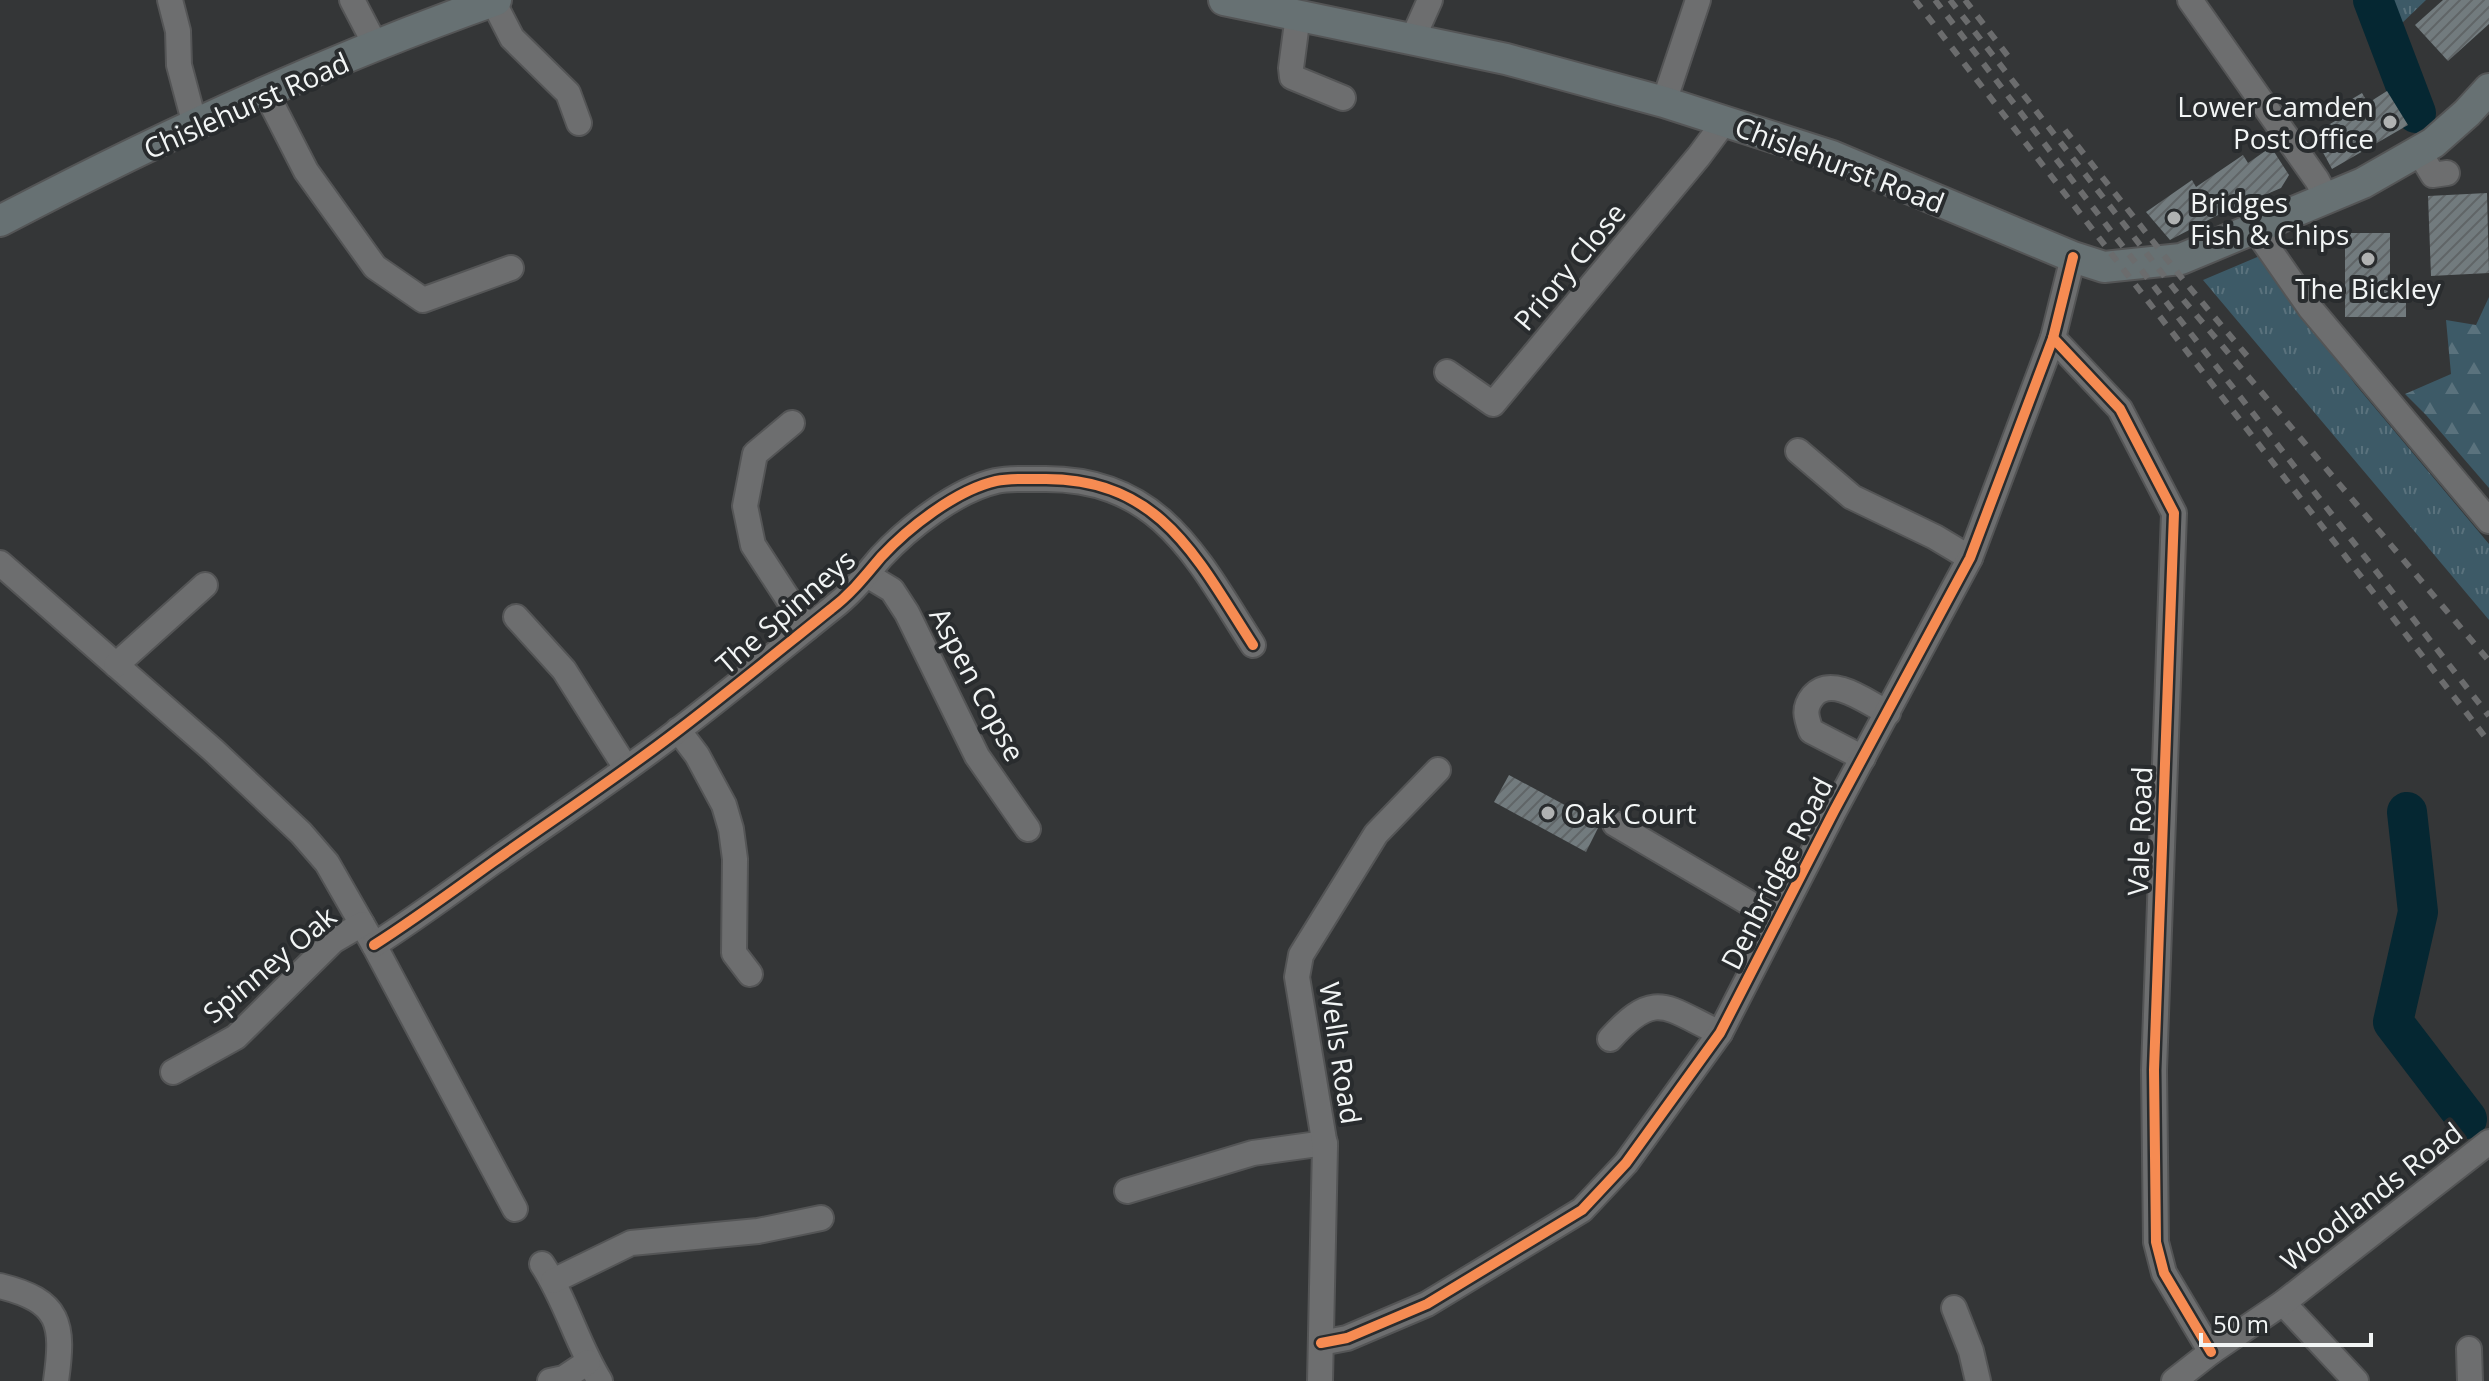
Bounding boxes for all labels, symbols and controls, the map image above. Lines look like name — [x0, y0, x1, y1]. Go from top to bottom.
street label: Chislehurst Road — [137, 43, 355, 167]
place label: Lower Camden Post Office — [2177, 87, 2374, 157]
street label: Chislehurst Road — [1730, 107, 1950, 221]
marker: Lower Camden Post Office — [2381, 113, 2399, 131]
place label: Bridges Fish & Chips — [2190, 183, 2349, 253]
street label: Priory Close — [1504, 194, 1634, 338]
marker: Bridges Fish & Chips — [2165, 209, 2183, 227]
marker: The Bickley — [2359, 250, 2377, 268]
place label: The Bickley — [2295, 269, 2442, 307]
street label: The Spinneys — [707, 540, 863, 682]
street label: Aspen Copse — [922, 600, 1034, 768]
street label: Vale Road — [2118, 766, 2160, 896]
street label: Denbridge Road — [1711, 770, 1841, 976]
place label: Oak Court — [1564, 794, 1696, 832]
marker: Oak Court — [1539, 804, 1557, 822]
street label: Spinney Oak — [194, 897, 344, 1031]
street label: Wells Road — [1311, 979, 1371, 1127]
street label: Woodlands Road — [2272, 1113, 2470, 1279]
scale bar — [2201, 1297, 2371, 1347]
text: 50 m — [2213, 1307, 2269, 1340]

